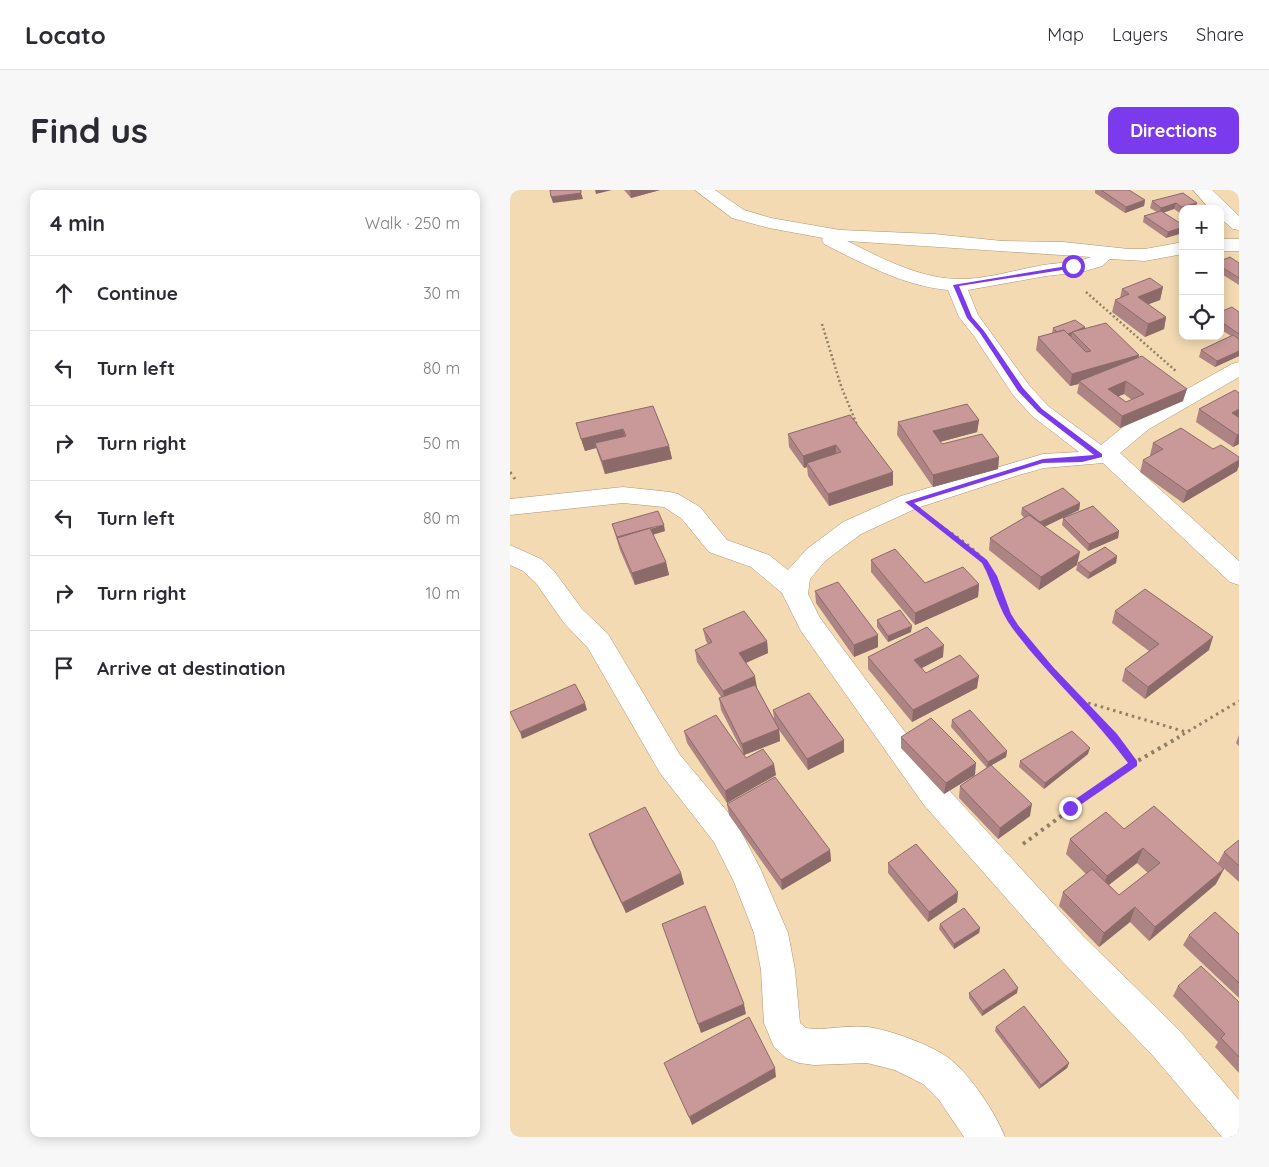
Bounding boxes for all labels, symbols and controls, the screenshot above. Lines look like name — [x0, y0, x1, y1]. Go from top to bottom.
text: Locato — [25, 20, 106, 50]
text: Map — [1047, 23, 1084, 46]
text: Layers — [1112, 23, 1168, 46]
text: Share — [1196, 23, 1244, 46]
button: Directions — [1108, 107, 1239, 154]
text: Find us — [30, 108, 148, 152]
map controls — [1179, 205, 1224, 340]
button: + — [1179, 205, 1224, 250]
text: 4 min — [50, 210, 105, 236]
text: Walk · 250 m — [365, 213, 460, 233]
button: − — [1179, 250, 1224, 295]
route start — [1062, 255, 1085, 278]
icon: ahead — [50, 279, 78, 307]
text: Continue — [97, 281, 178, 305]
text: 30 m — [423, 283, 460, 303]
button: locate — [1179, 295, 1224, 340]
icon: left — [50, 354, 78, 382]
text: Turn left — [97, 356, 175, 380]
text: 80 m — [423, 358, 460, 378]
icon: right — [50, 429, 78, 457]
text: Turn right — [97, 431, 186, 455]
text: 50 m — [423, 433, 460, 453]
icon: left — [50, 504, 78, 532]
text: Turn left — [97, 506, 175, 530]
text: 80 m — [423, 508, 460, 528]
icon: right — [50, 579, 78, 607]
text: Turn right — [97, 581, 186, 605]
text: 10 m — [426, 583, 460, 603]
icon: arrive — [50, 654, 78, 682]
text: Arrive at destination — [97, 656, 286, 680]
route end — [1059, 797, 1082, 820]

